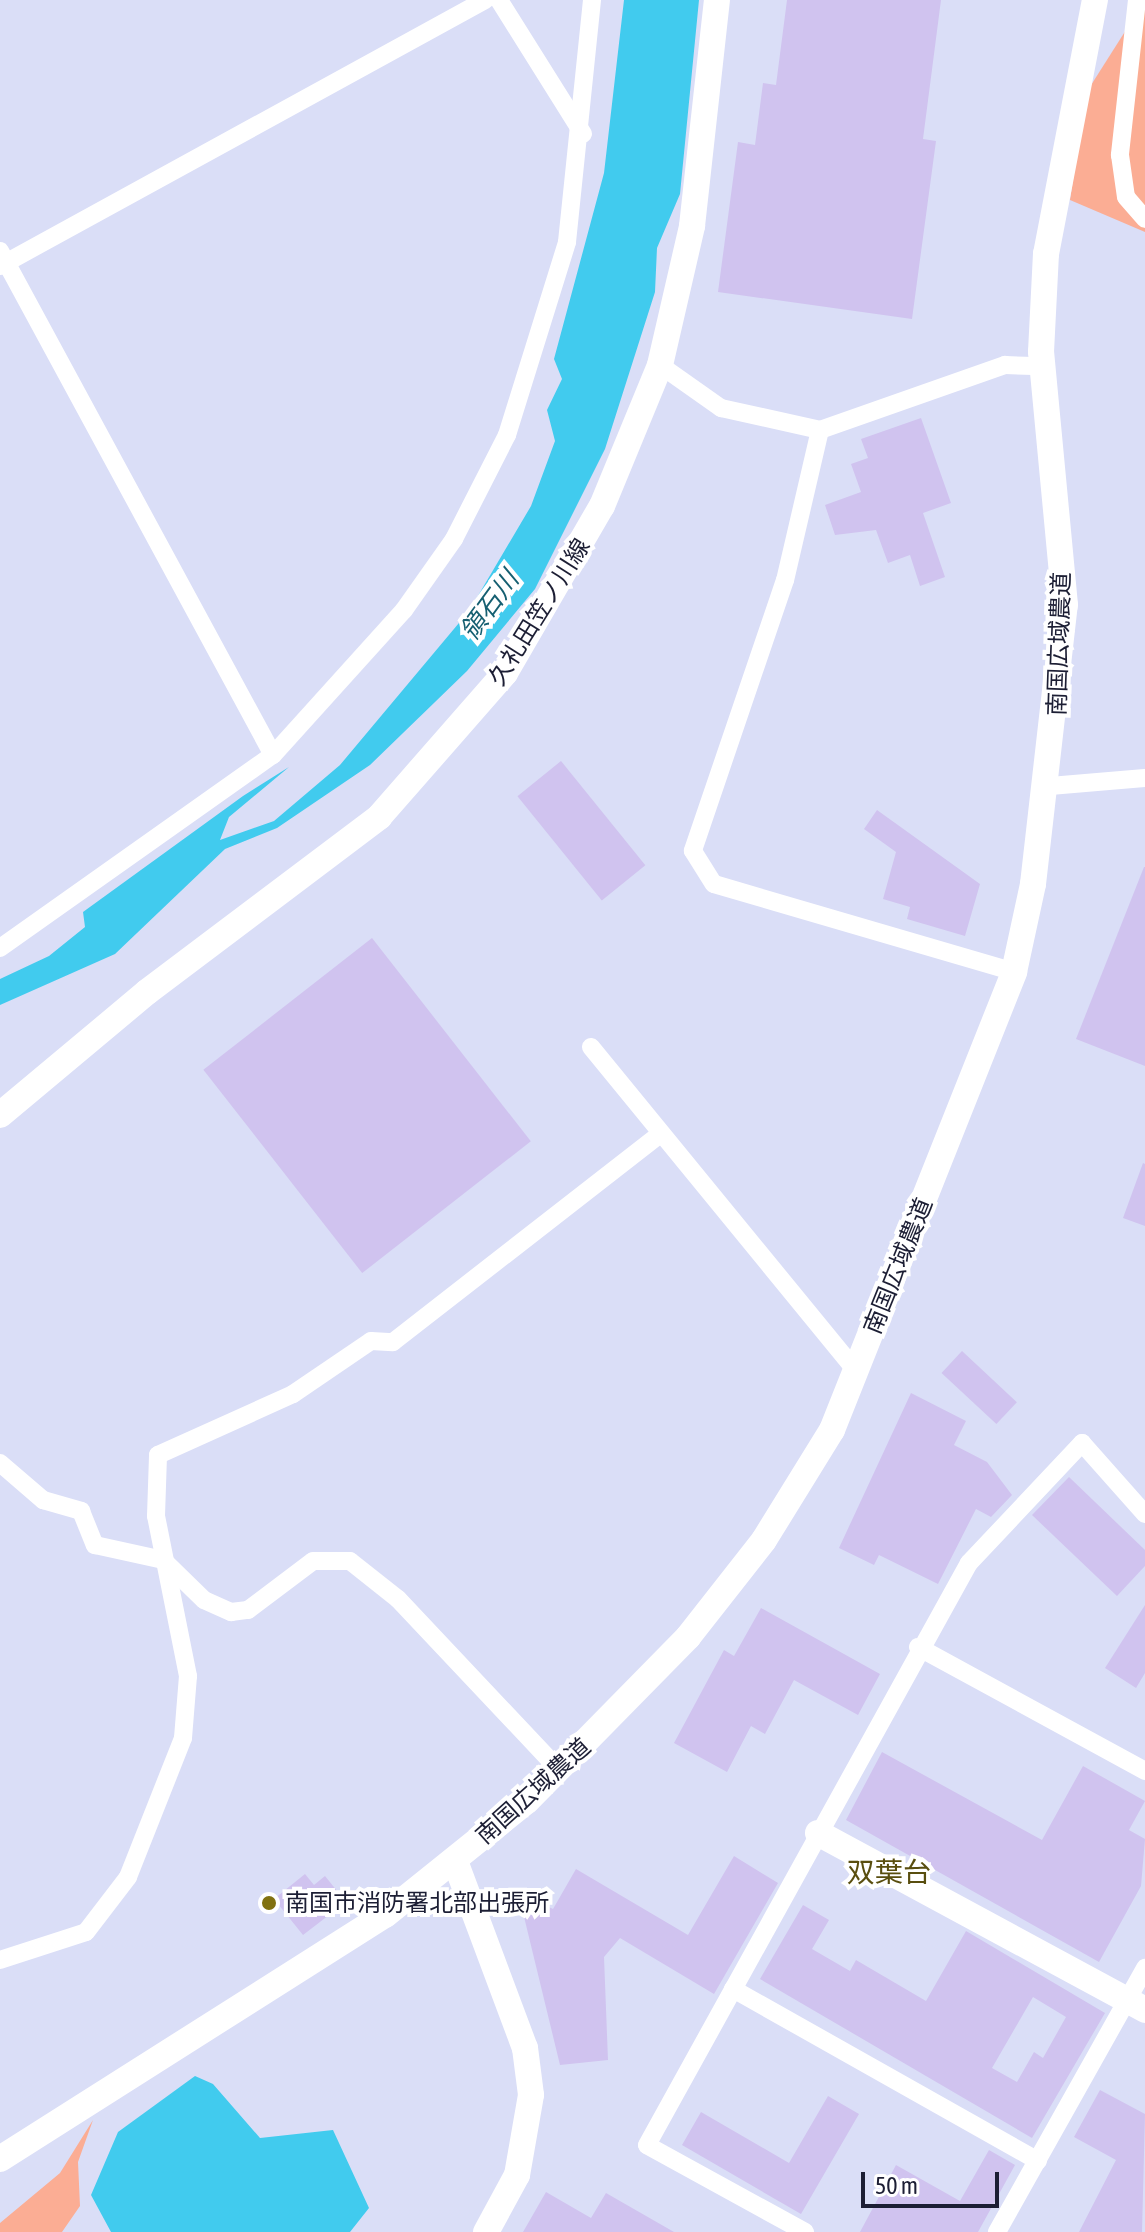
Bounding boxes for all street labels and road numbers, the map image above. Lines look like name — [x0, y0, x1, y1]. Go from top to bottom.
street label: 久礼田笠ノ川線 — [482, 533, 596, 691]
street label: 南国広域農道 — [1042, 572, 1076, 716]
street label: 南国広域農道 — [858, 1194, 938, 1338]
street label: 南国広域農道 — [470, 1732, 596, 1850]

